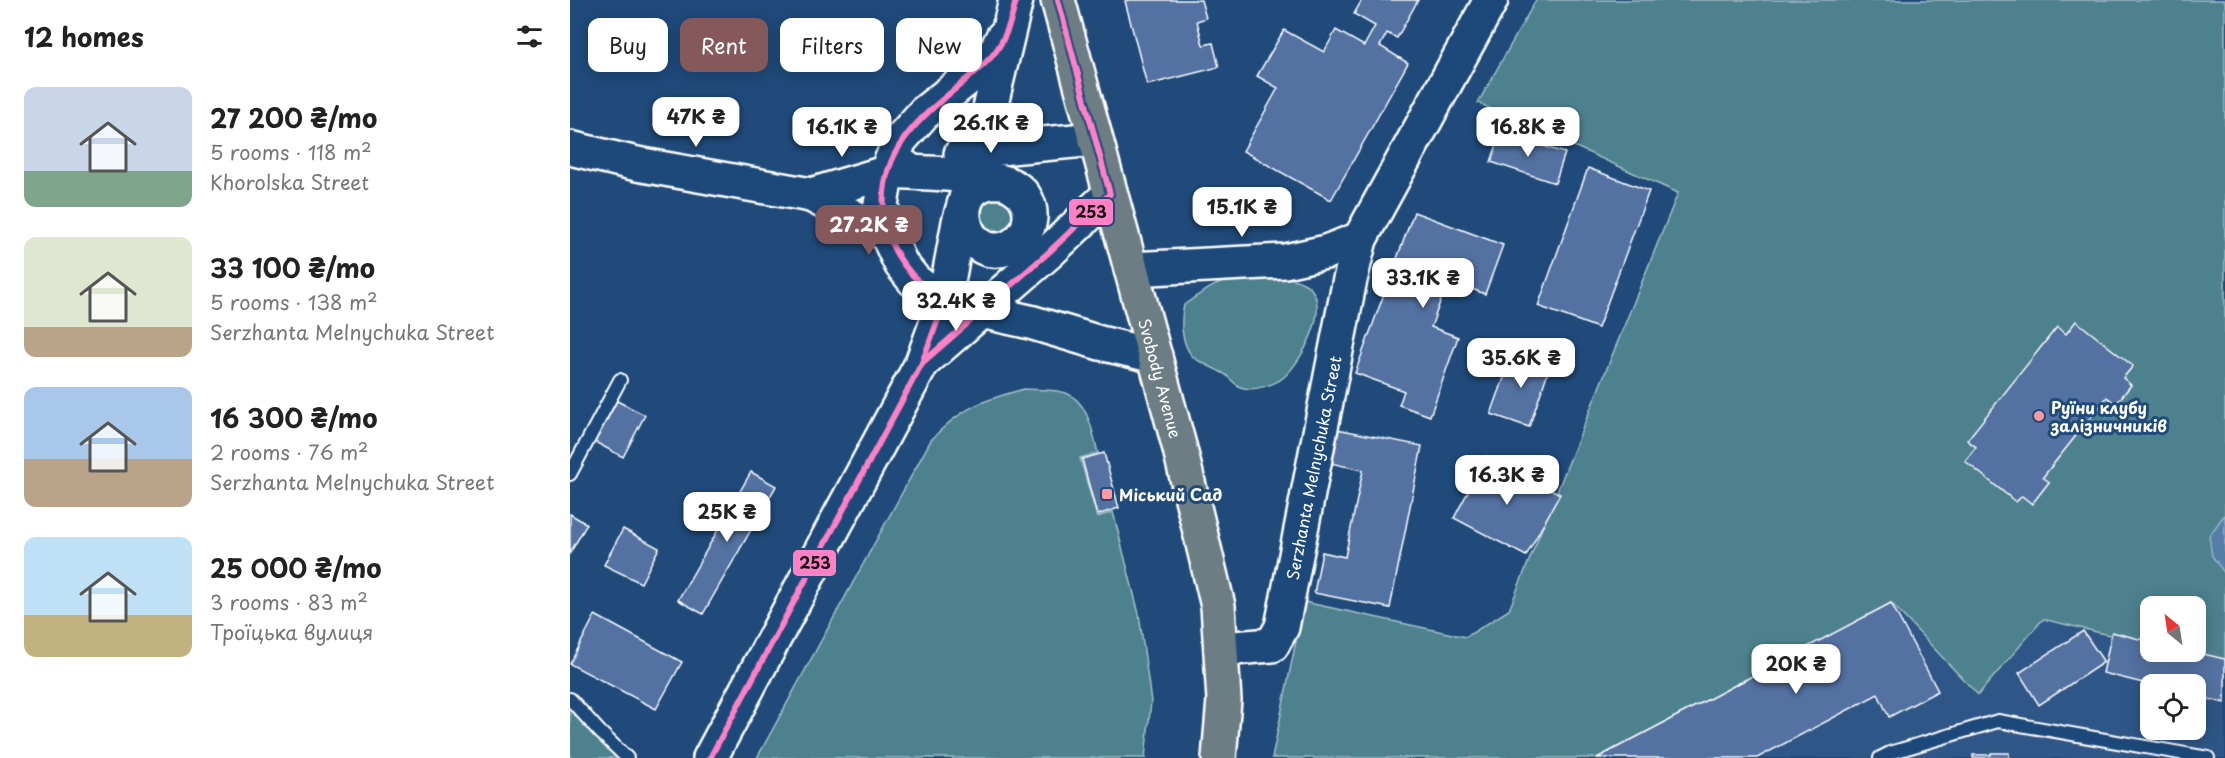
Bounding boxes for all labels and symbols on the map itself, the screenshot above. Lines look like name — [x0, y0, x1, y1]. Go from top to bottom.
pin: 47K ₴ — [654, 97, 738, 148]
pin: 26.1K ₴ — [936, 103, 1046, 154]
pin: 16.1K ₴ — [787, 107, 897, 158]
pin: 16.8K ₴ — [1473, 107, 1583, 158]
pin: 15.1K ₴ — [1187, 187, 1297, 238]
line badge: 253 — [1068, 198, 1114, 226]
text: 253 — [1075, 199, 1107, 223]
pin: 27.2K ₴ — [814, 205, 924, 256]
pin: 33.1K ₴ — [1368, 258, 1478, 309]
pin: 32.4K ₴ — [901, 281, 1011, 332]
street label: Svobody Avenue — [1133, 316, 1189, 441]
pin: 35.6K ₴ — [1466, 338, 1576, 389]
street label: Serzhanta Melnychuka Street — [1279, 353, 1347, 582]
place label: Руїни клубу залізничників — [2050, 395, 2168, 437]
marker: Руїни клубу залізничників — [2032, 409, 2046, 423]
pin: 16.3K ₴ — [1452, 455, 1562, 506]
place label: Міський Сад — [1119, 482, 1223, 506]
marker: Міський Сад — [1100, 487, 1114, 501]
pin: 25K ₴ — [685, 492, 769, 543]
line badge: 253 — [792, 549, 837, 577]
text: 253 — [799, 550, 831, 574]
north arrow — [2140, 596, 2206, 662]
pin: 20K ₴ — [1754, 644, 1838, 695]

